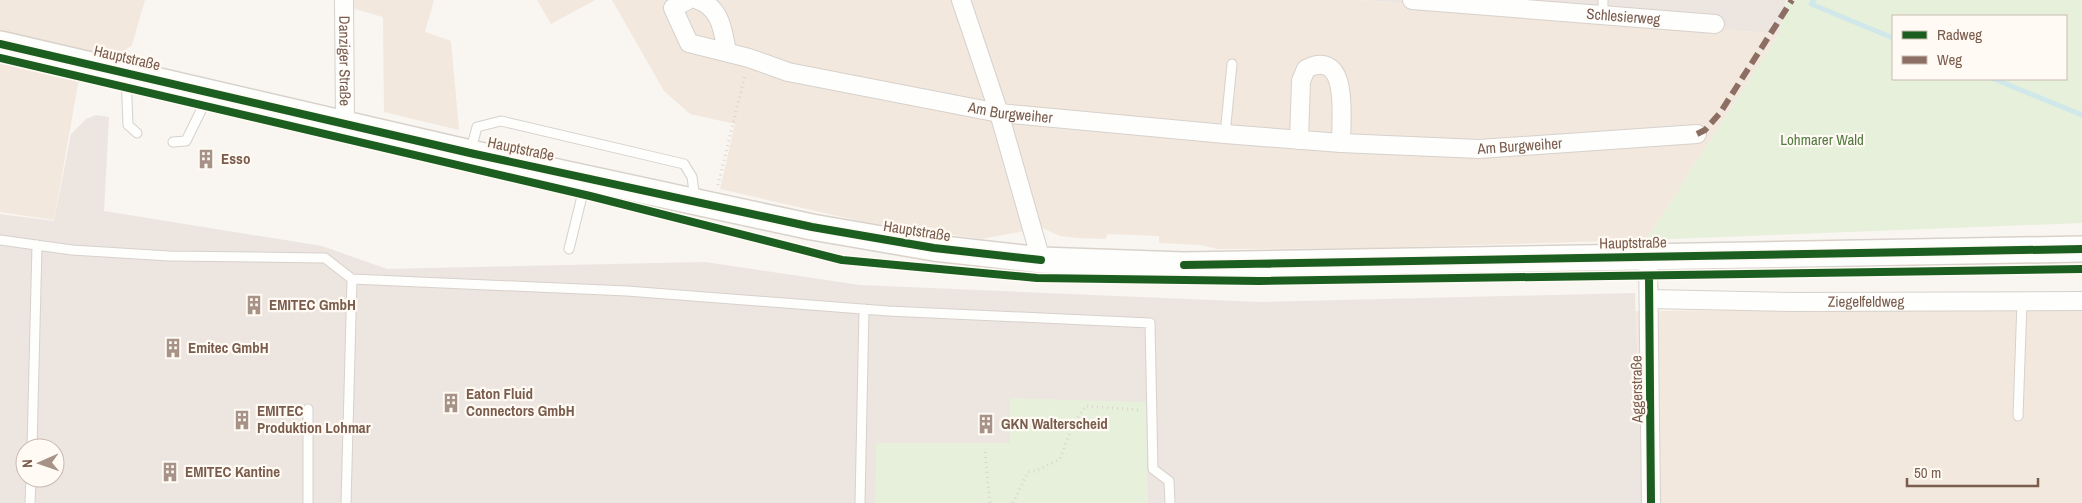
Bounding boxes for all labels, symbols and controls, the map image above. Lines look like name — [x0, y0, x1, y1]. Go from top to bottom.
street label: Schlesierweg — [1586, 3, 1661, 30]
legend — [1892, 15, 2067, 80]
street label: Danziger Straße — [334, 16, 356, 106]
text: Radweg — [1937, 24, 1982, 45]
street label: Hauptstraße — [92, 40, 163, 75]
text: Weg — [1937, 49, 1962, 70]
street label: Am Burgweiher — [966, 96, 1054, 128]
park label: Lohmarer Wald — [1780, 129, 1864, 150]
street label: Hauptstraße — [486, 131, 557, 166]
street label: Am Burgweiher — [1476, 132, 1563, 159]
building icon: Esso — [195, 148, 217, 170]
place label: Esso — [221, 148, 250, 169]
street label: Hauptstraße — [882, 215, 952, 246]
street label: Hauptstraße — [1599, 231, 1667, 254]
street label: Ziegelfeldweg — [1828, 291, 1904, 312]
building icon: EMITEC GmbH — [243, 294, 265, 316]
place label: EMITEC GmbH — [269, 294, 356, 315]
building icon: Emitec GmbH — [162, 337, 184, 359]
place label: Emitec GmbH — [188, 337, 269, 358]
street label: Aggerstraße — [1625, 355, 1648, 424]
place label: Eaton Fluid Connectors GmbH — [466, 383, 575, 421]
building icon: Eaton Fluid Connectors GmbH — [440, 392, 462, 414]
place label: EMITEC Produktion Lohmar — [257, 400, 371, 438]
building icon: EMITEC Produktion Lohmar — [231, 409, 253, 431]
building icon: GKN Walterscheid — [975, 413, 997, 435]
place label: GKN Walterscheid — [1001, 413, 1108, 434]
north arrow — [15, 438, 65, 488]
scale bar — [1907, 456, 2038, 488]
text: N — [18, 459, 36, 468]
building icon: EMITEC Kantine — [159, 461, 181, 483]
place label: EMITEC Kantine — [185, 461, 280, 482]
text: 50 m — [1914, 462, 1941, 483]

